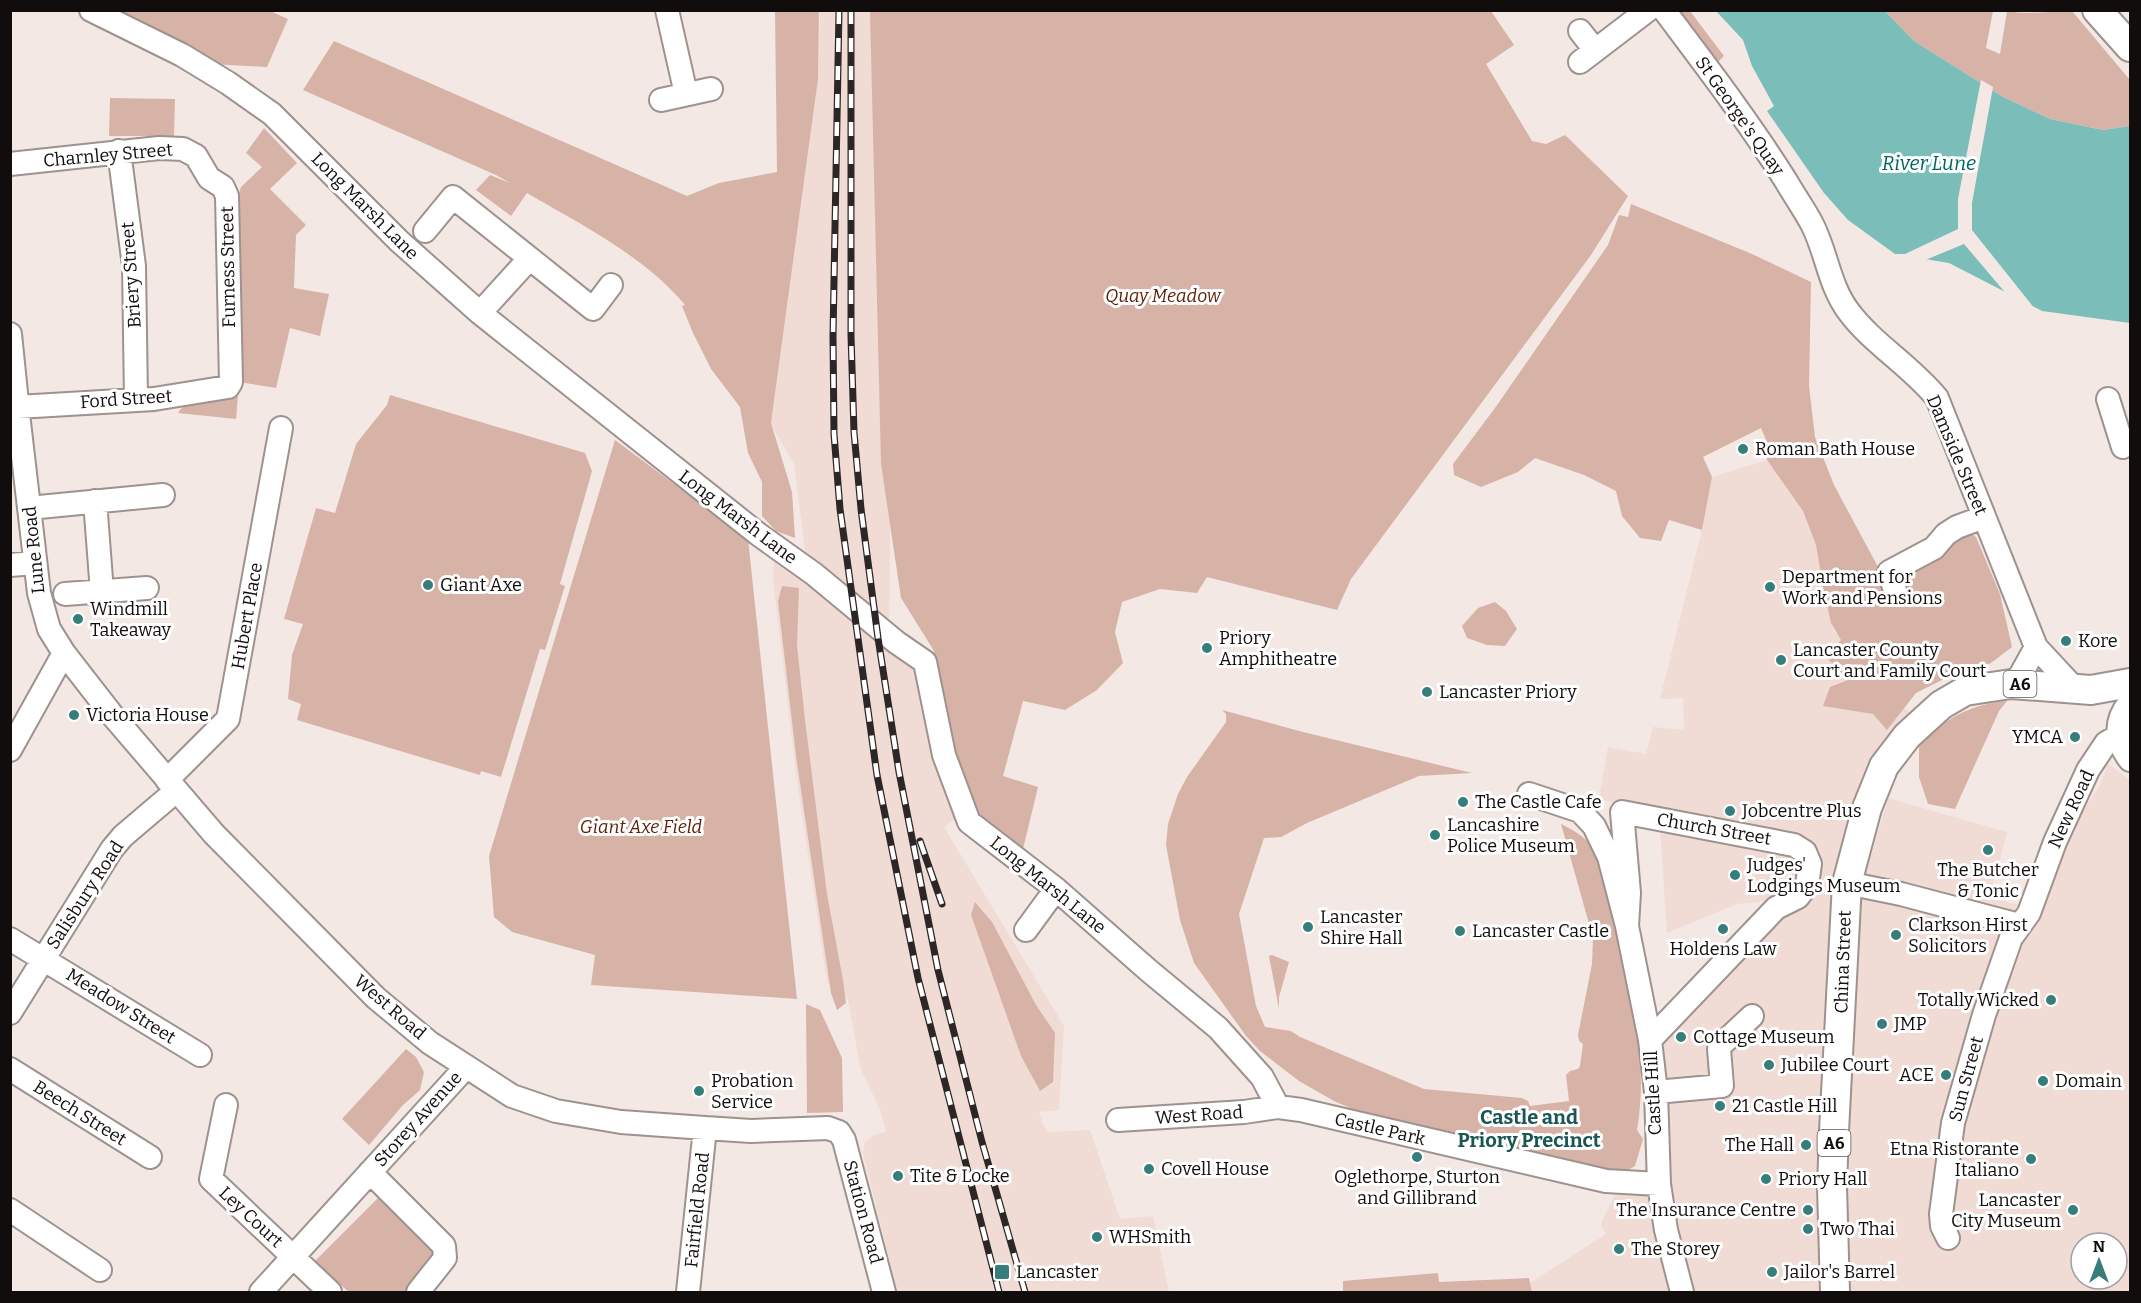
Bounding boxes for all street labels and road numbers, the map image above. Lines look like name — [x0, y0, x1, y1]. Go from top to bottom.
street label: St George's Quay — [1691, 52, 1790, 180]
street label: Charnley Street — [42, 138, 174, 172]
street label: Long Marsh Lane — [307, 148, 423, 264]
street label: Furness Street — [216, 206, 240, 328]
street label: Briery Street — [116, 221, 146, 329]
street label: Ford Street — [79, 385, 173, 413]
street label: Damside Street — [1922, 392, 1992, 519]
street label: Long Marsh Lane — [674, 465, 802, 569]
street label: Lune Road — [18, 505, 50, 595]
street label: Hubert Place — [227, 561, 267, 671]
road number: A6 — [2004, 671, 2036, 697]
street label: New Road — [2043, 766, 2099, 852]
street label: Church Street — [1655, 808, 1773, 850]
street label: Long Marsh Lane — [986, 832, 1110, 938]
street label: Salisbury Road — [42, 836, 128, 953]
street label: China Street — [1830, 910, 1856, 1014]
street label: Meadow Street — [62, 964, 180, 1049]
street label: West Road — [350, 970, 431, 1044]
street label: Sun Street — [1944, 1033, 1988, 1124]
street label: Castle Hill — [1640, 1050, 1666, 1136]
street label: Storey Avenue — [369, 1067, 467, 1171]
street label: Beech Street — [29, 1076, 131, 1151]
street label: West Road — [1154, 1101, 1244, 1129]
street label: Castle Park — [1332, 1108, 1428, 1150]
road number: A6 — [1818, 1130, 1850, 1156]
street label: Fairfield Road — [680, 1151, 714, 1269]
street label: Station Road — [839, 1158, 887, 1266]
street label: Ley Court — [214, 1182, 288, 1252]

